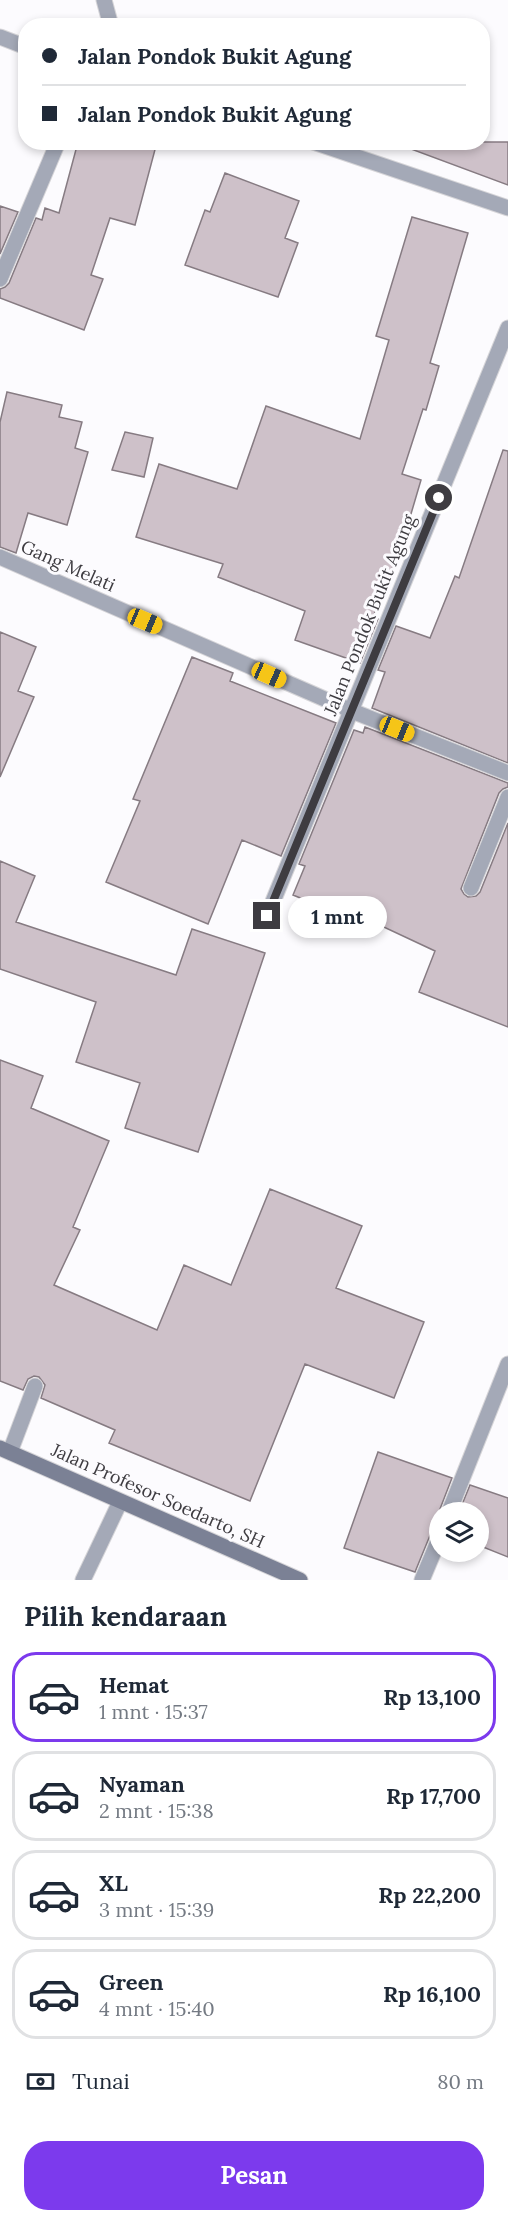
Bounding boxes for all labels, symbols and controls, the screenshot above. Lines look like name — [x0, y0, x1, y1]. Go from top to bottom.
text: Jalan Pondok Bukit Agung — [78, 42, 351, 70]
text: Jalan Pondok Bukit Agung — [78, 100, 351, 128]
route start — [425, 484, 452, 511]
street label: Jalan Pondok Bukit Agung — [318, 510, 421, 720]
street label: Gang Melati — [17, 535, 119, 597]
car — [125, 606, 165, 636]
car — [249, 659, 289, 691]
car — [377, 714, 417, 744]
callout: 1 mnt — [288, 895, 387, 937]
route end — [253, 902, 280, 929]
text: 1 mnt — [311, 904, 364, 929]
street label: Jalan Profesor Soedarto, SH — [47, 1438, 268, 1553]
map controls — [429, 1502, 489, 1562]
button: layers — [429, 1502, 489, 1562]
text: Pilih kendaraan — [24, 1599, 227, 1633]
icon: car — [27, 1670, 81, 1724]
text: Hemat — [99, 1671, 169, 1699]
text: Rp 13,100 — [383, 1683, 481, 1711]
text: 1 mnt · 15:37 — [99, 1699, 208, 1724]
icon: car — [27, 1769, 81, 1823]
text: Nyaman — [99, 1770, 185, 1798]
text: Rp 17,700 — [386, 1782, 481, 1810]
text: 2 mnt · 15:38 — [99, 1798, 214, 1823]
icon: car — [27, 1868, 81, 1922]
text: XL — [99, 1869, 128, 1897]
text: Rp 22,200 — [378, 1881, 481, 1909]
text: 3 mnt · 15:39 — [99, 1897, 214, 1922]
icon: car — [27, 1967, 81, 2021]
text: Green — [99, 1968, 164, 1996]
text: Rp 16,100 — [383, 1980, 481, 2008]
text: 4 mnt · 15:40 — [99, 1996, 215, 2021]
icon: cash — [24, 2065, 57, 2098]
text: Tunai — [72, 2067, 130, 2095]
text: 80 m — [437, 2069, 484, 2094]
button: Pesan — [24, 2141, 484, 2210]

